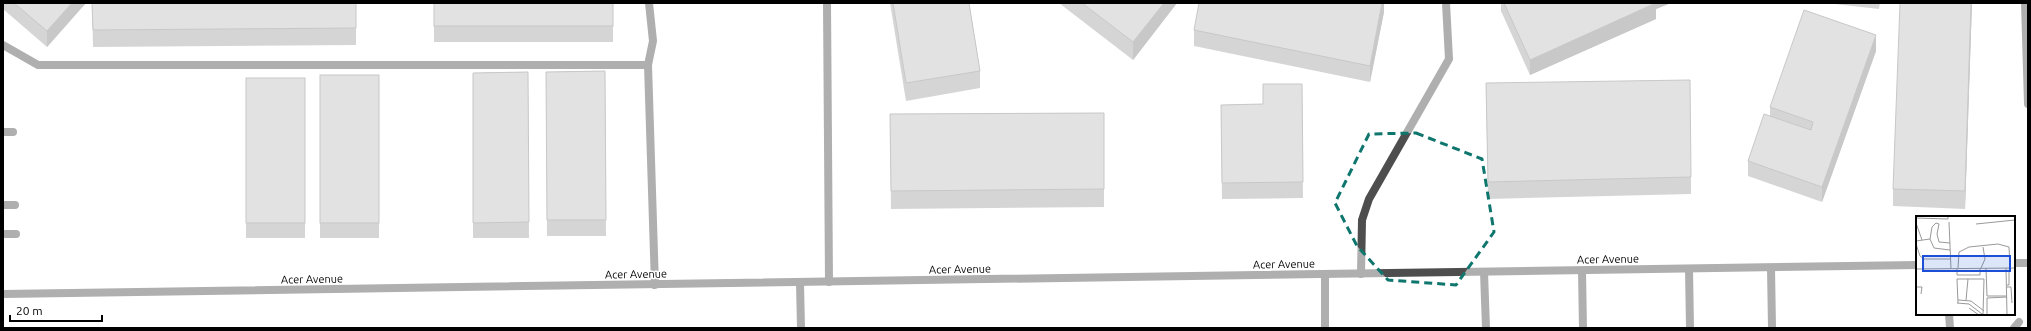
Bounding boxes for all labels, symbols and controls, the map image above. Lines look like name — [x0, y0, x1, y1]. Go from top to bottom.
inset map — [1916, 216, 2015, 315]
street label: Acer Avenue — [1577, 252, 1639, 266]
street label: Acer Avenue — [1253, 257, 1315, 271]
street label: Acer Avenue — [929, 262, 991, 276]
street label: Acer Avenue — [605, 267, 667, 281]
street label: Acer Avenue — [281, 272, 343, 286]
scale bar — [10, 297, 102, 323]
text: 20 m — [16, 304, 43, 317]

